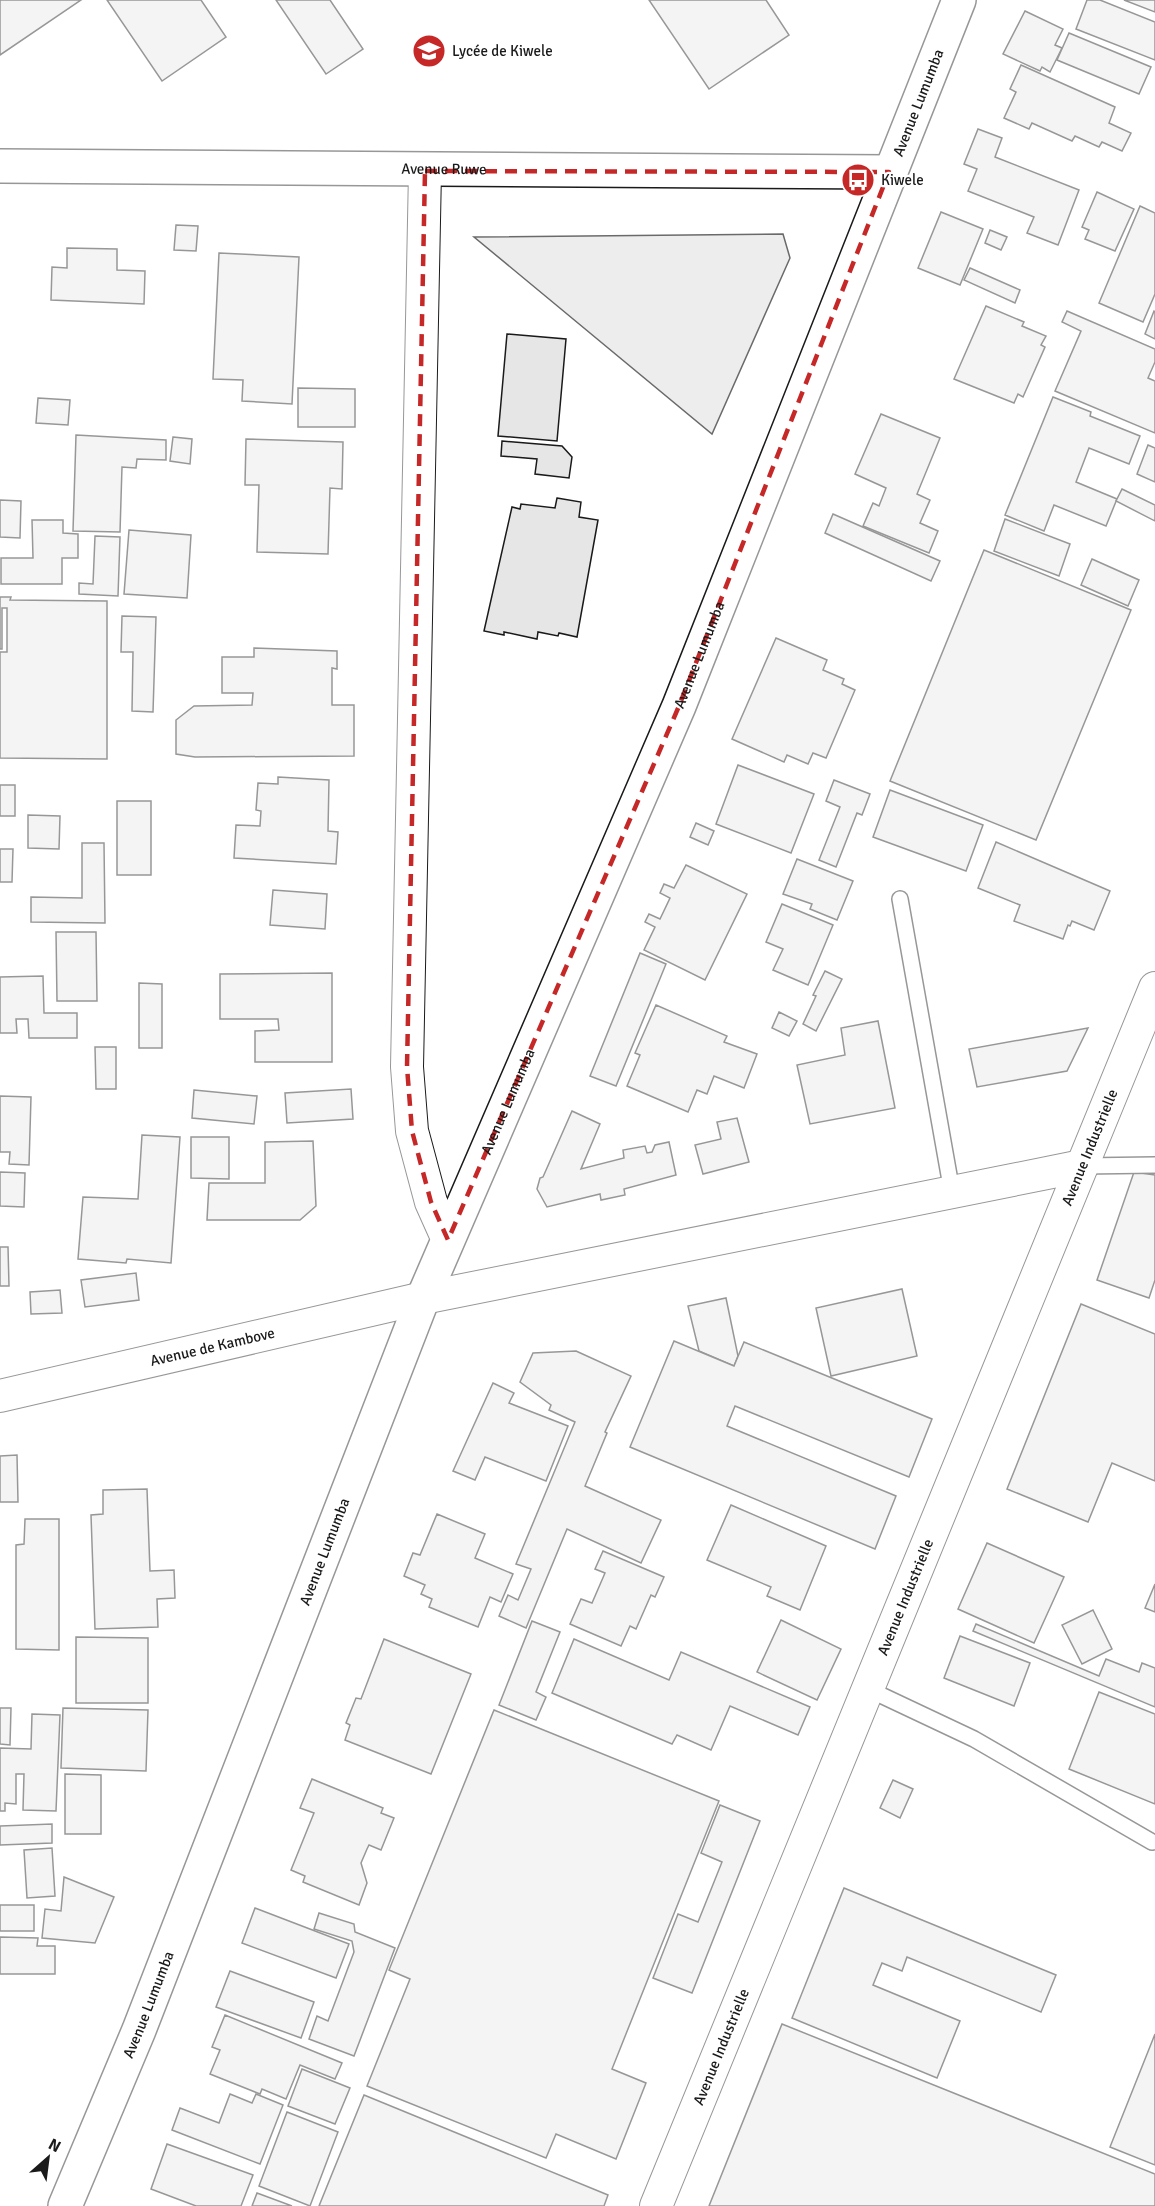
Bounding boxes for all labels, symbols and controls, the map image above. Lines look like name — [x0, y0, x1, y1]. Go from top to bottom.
school or university icon: Lycée de Kiwele — [411, 33, 447, 69]
place label: Lycée de Kiwele — [452, 42, 553, 60]
street label: Avenue Lumumba — [889, 47, 948, 159]
street label: Avenue Ruwe — [401, 160, 487, 178]
bus stop icon: Kiwele — [840, 162, 876, 198]
place label: Kiwele — [881, 171, 924, 189]
street label: Avenue Lumumba — [670, 599, 729, 711]
street label: Avenue Lumumba — [477, 1046, 539, 1157]
street label: Avenue Industrielle — [1058, 1086, 1122, 1208]
street label: Avenue de Kambove — [148, 1324, 276, 1370]
street label: Avenue Lumumba — [296, 1495, 354, 1608]
street label: Avenue Industrielle — [874, 1536, 937, 1658]
street label: Avenue Lumumba — [119, 1949, 178, 2061]
street label: Avenue Industrielle — [689, 1986, 753, 2108]
north arrow — [18, 2128, 78, 2188]
text: N — [45, 2134, 64, 2157]

